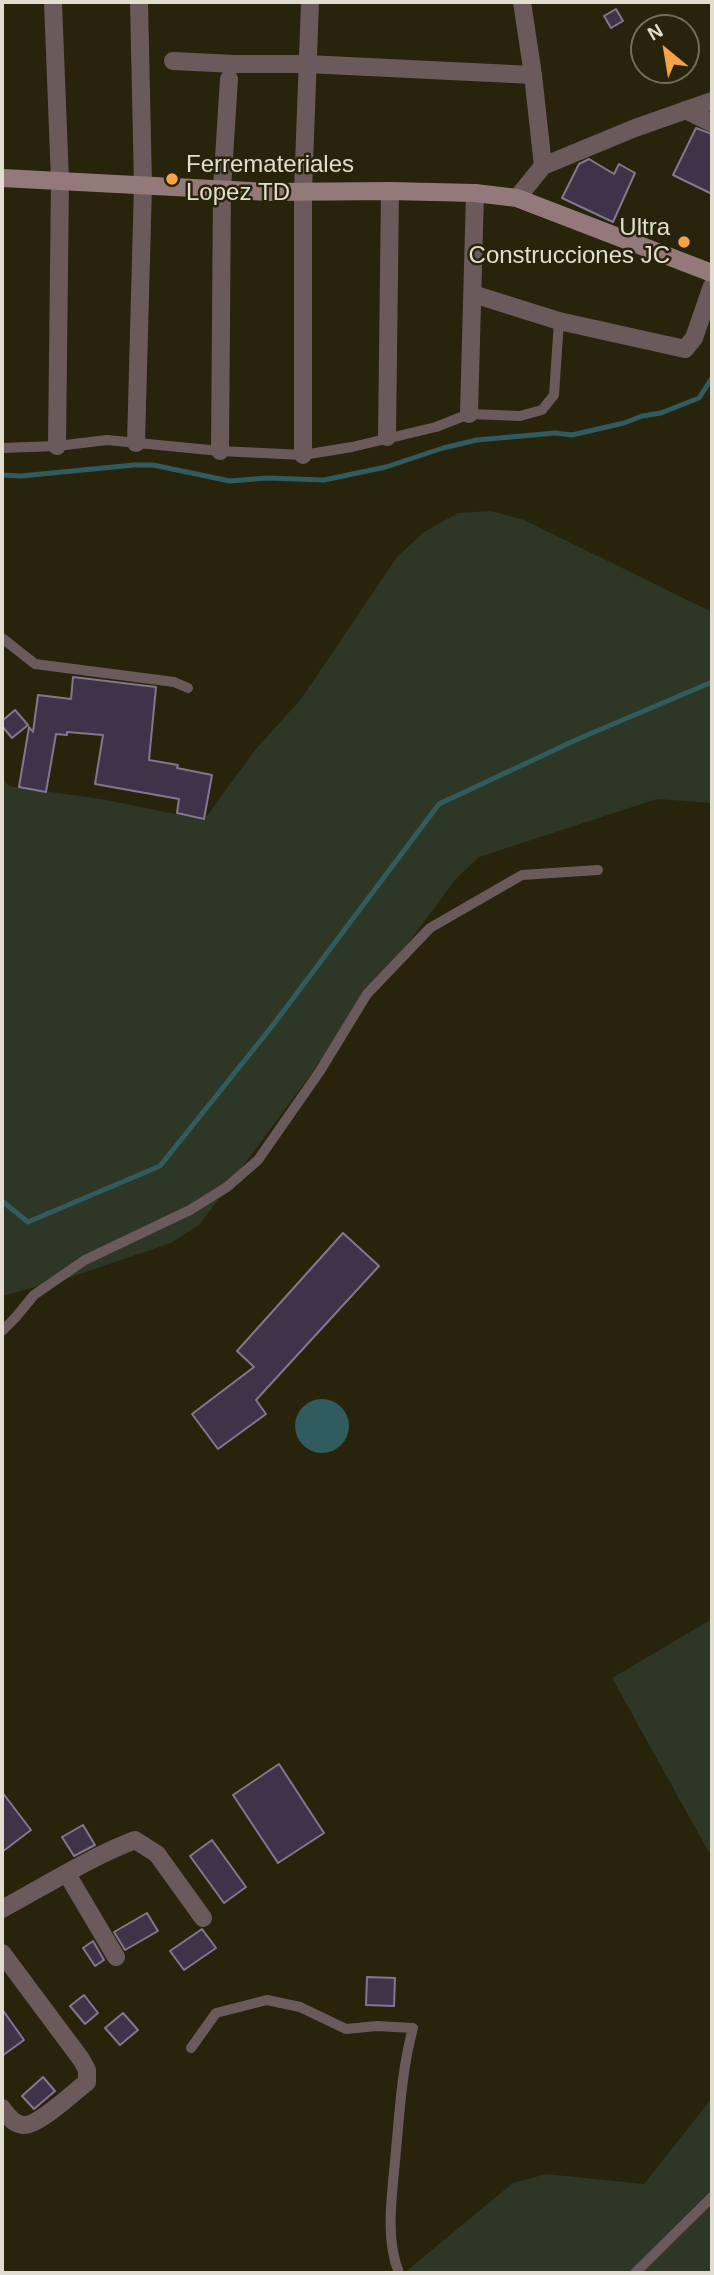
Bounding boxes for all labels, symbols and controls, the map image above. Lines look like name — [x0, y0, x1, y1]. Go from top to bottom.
north arrow — [630, 14, 700, 84]
text: N — [644, 20, 666, 45]
place label: Ferremateriales Lopez TD — [186, 151, 354, 207]
marker: Ferremateriales Lopez TD — [164, 171, 180, 187]
place label: Ultra Construcciones JC — [469, 214, 670, 270]
marker: Ultra Construcciones JC — [676, 234, 692, 250]

